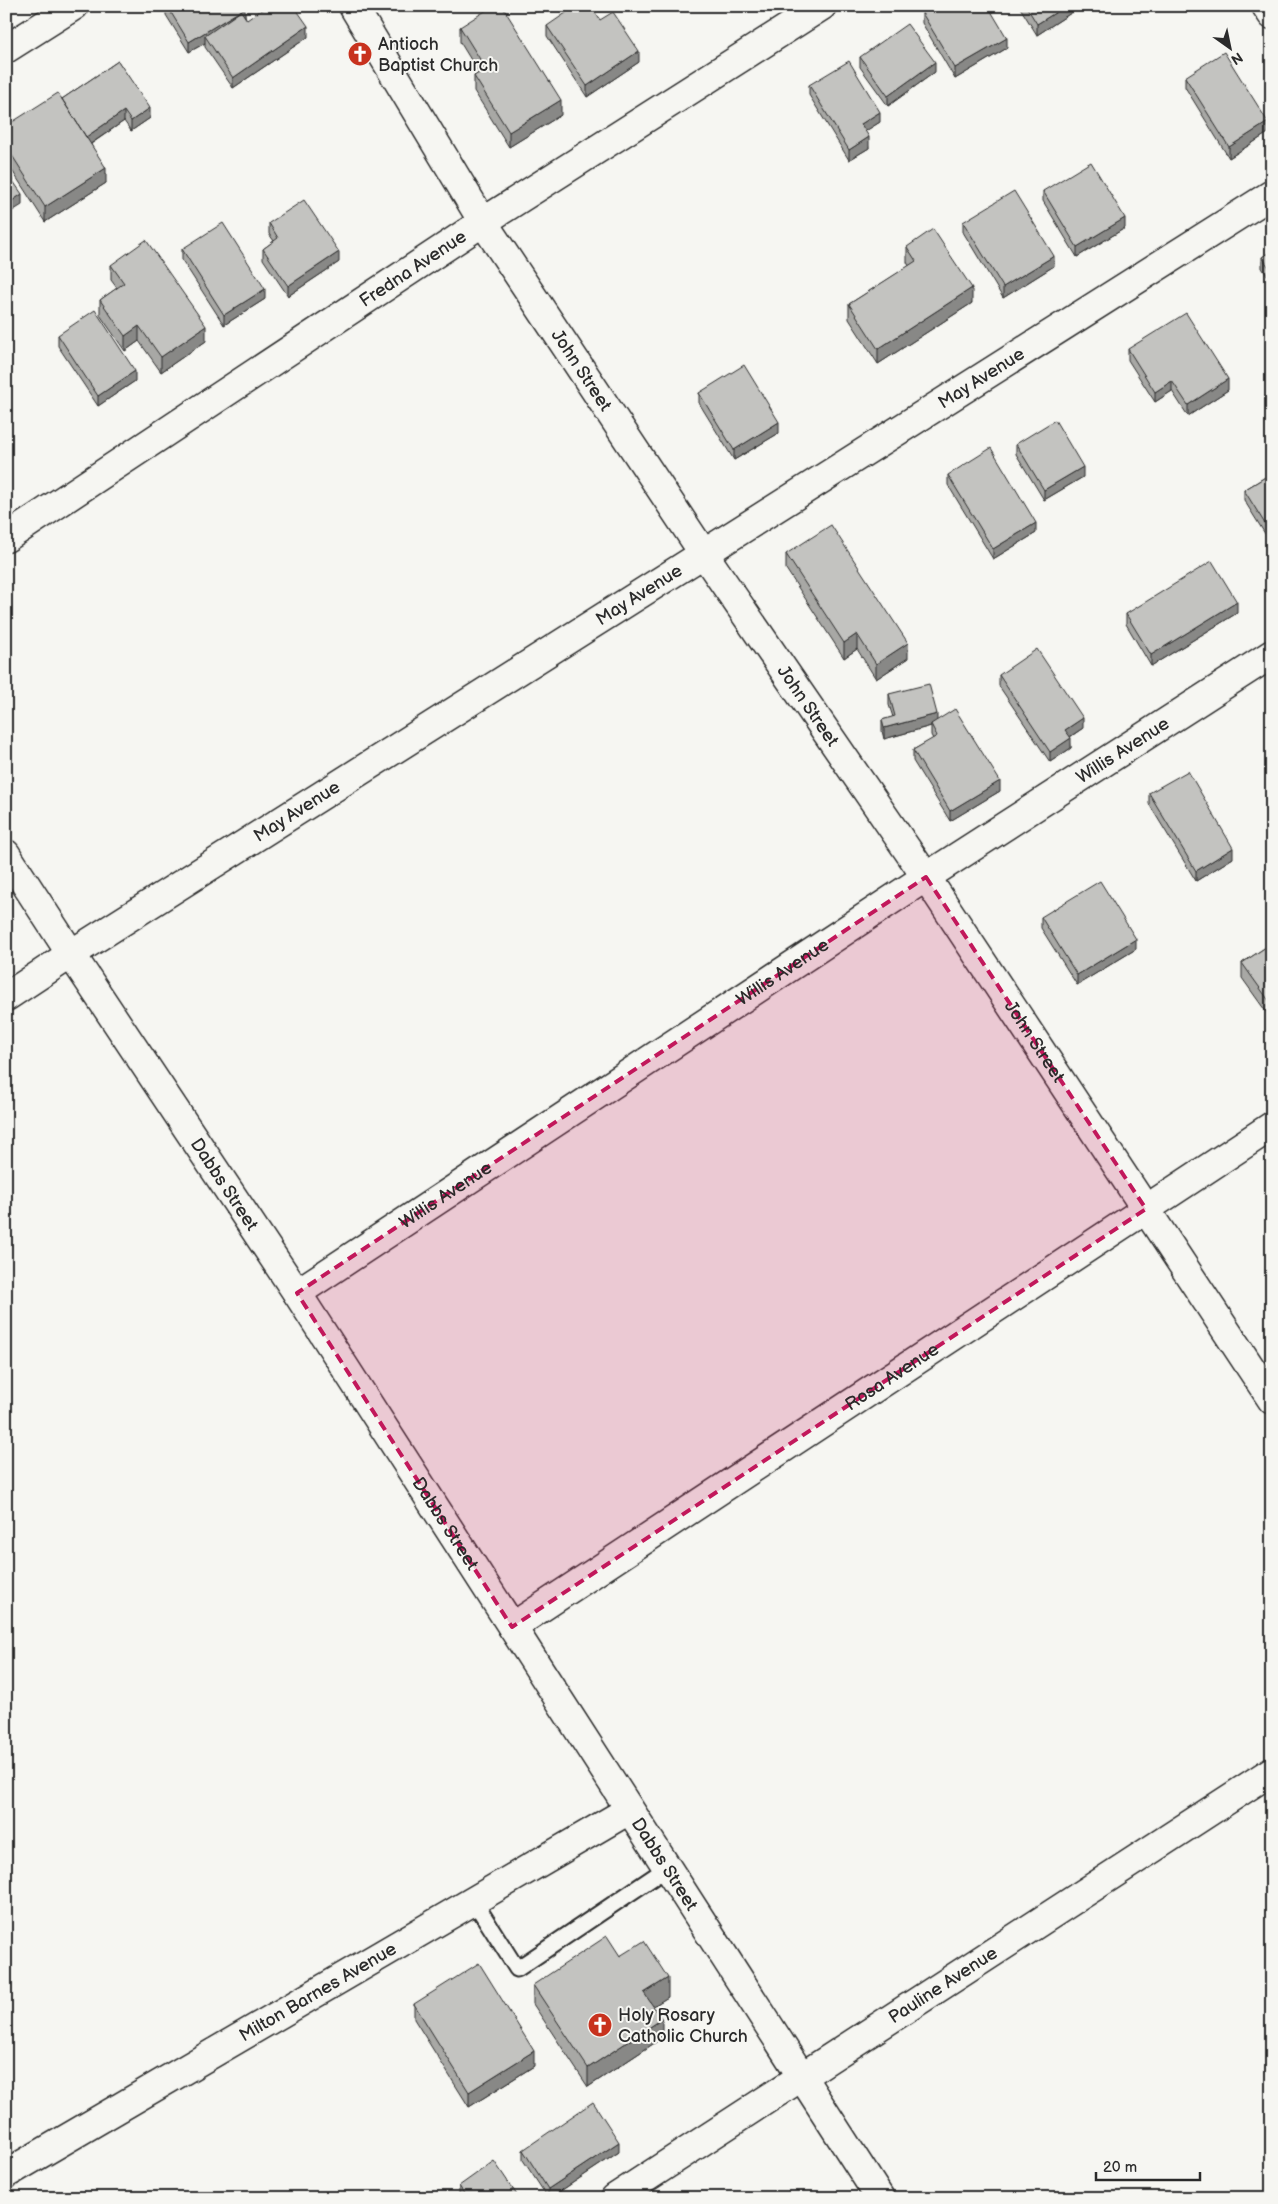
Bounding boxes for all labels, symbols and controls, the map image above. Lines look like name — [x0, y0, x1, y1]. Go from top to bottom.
north arrow — [1206, 22, 1256, 72]
place label: Antioch Baptist Church — [378, 34, 498, 76]
church icon: Antioch Baptist Church — [347, 41, 373, 67]
text: N — [1228, 48, 1246, 68]
street label: Fredna Avenue — [356, 226, 471, 312]
street label: John Street — [547, 326, 616, 415]
street label: May Avenue — [934, 343, 1029, 414]
street label: May Avenue — [592, 560, 686, 630]
street label: John Street — [773, 662, 843, 751]
street label: Willis Avenue — [1073, 713, 1173, 788]
street label: May Avenue — [250, 776, 344, 847]
street label: Willis Avenue — [733, 934, 833, 1010]
street label: John Street — [1000, 997, 1069, 1087]
street label: Dabbs Street — [186, 1135, 263, 1235]
street label: Willis Avenue — [396, 1157, 496, 1233]
street label: Rosa Avenue — [842, 1338, 943, 1415]
street label: Dabbs Street — [408, 1474, 483, 1575]
street label: Dabbs Street — [627, 1814, 702, 1915]
street label: Milton Barnes Avenue — [236, 1938, 400, 2046]
street label: Pauline Avenue — [885, 1942, 1002, 2028]
place label: Holy Rosary Catholic Church — [618, 2005, 748, 2047]
church icon: Holy Rosary Catholic Church — [587, 2012, 613, 2038]
scale bar — [1096, 2149, 1199, 2181]
text: 20 m — [1103, 2158, 1137, 2177]

